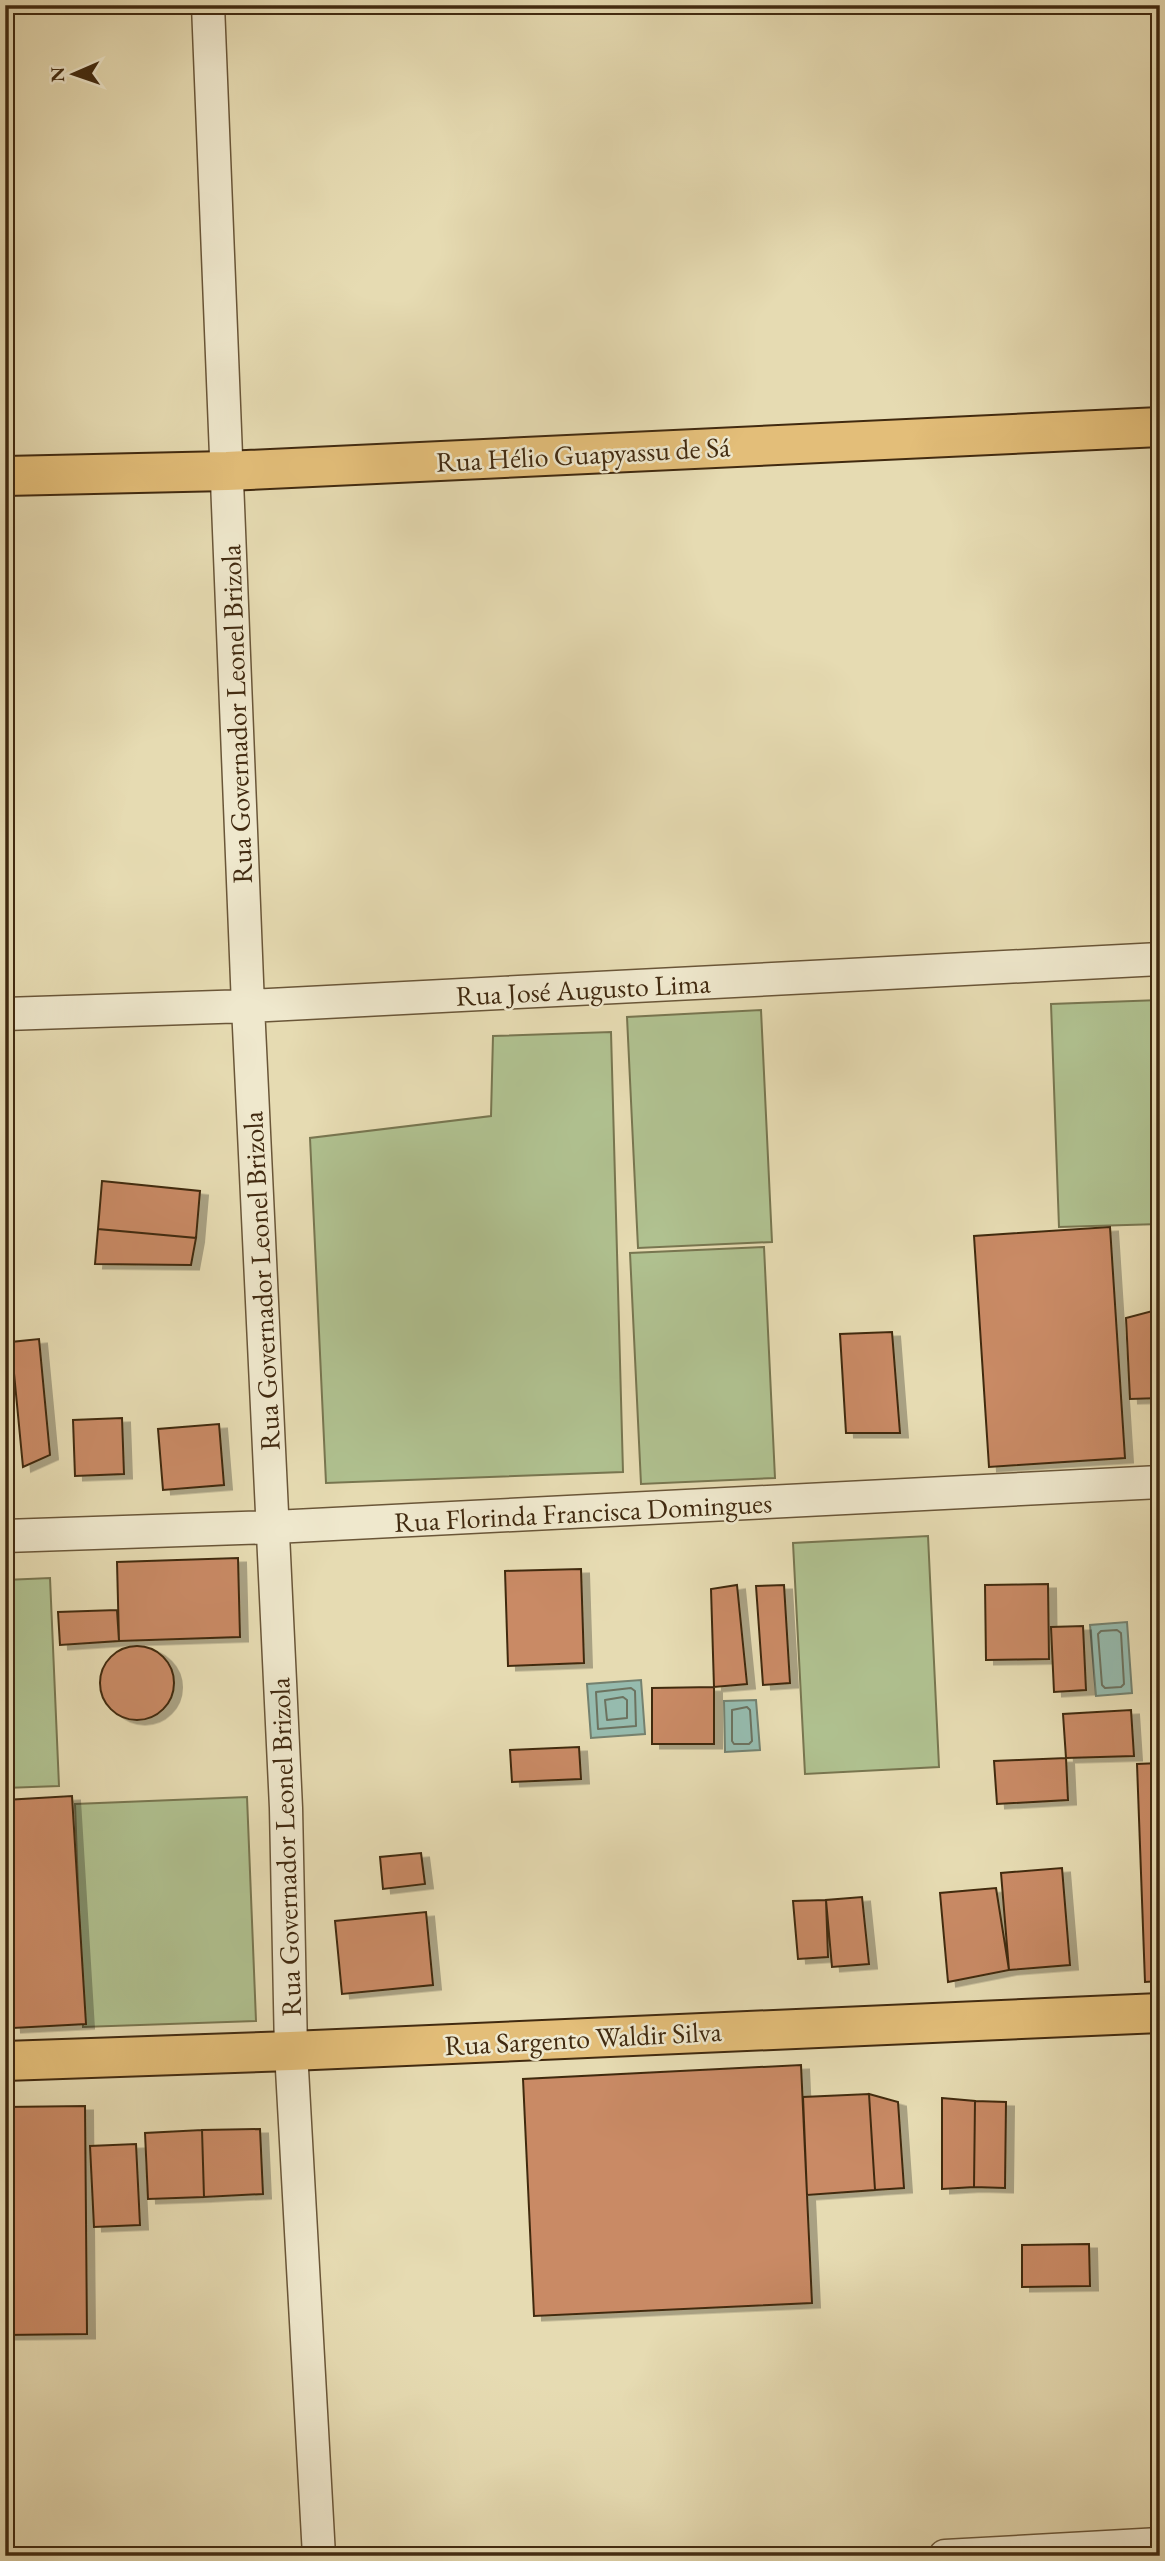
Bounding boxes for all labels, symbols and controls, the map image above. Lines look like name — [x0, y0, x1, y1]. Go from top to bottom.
north arrow — [38, 38, 108, 108]
text: N — [45, 66, 70, 83]
street label: Rua Hélio Guapyassu de Sá — [435, 428, 732, 480]
street label: Rua Governador Leonel Brizola — [212, 543, 260, 884]
street label: Rua José Augusto Lima — [455, 964, 712, 1014]
street label: Rua Governador Leonel Brizola — [234, 1110, 288, 1451]
street label: Rua Florinda Francisca Domingues — [393, 1484, 773, 1540]
street label: Rua Governador Leonel Brizola — [261, 1676, 309, 2017]
street label: Rua Sargento Waldir Silva — [443, 2013, 723, 2063]

